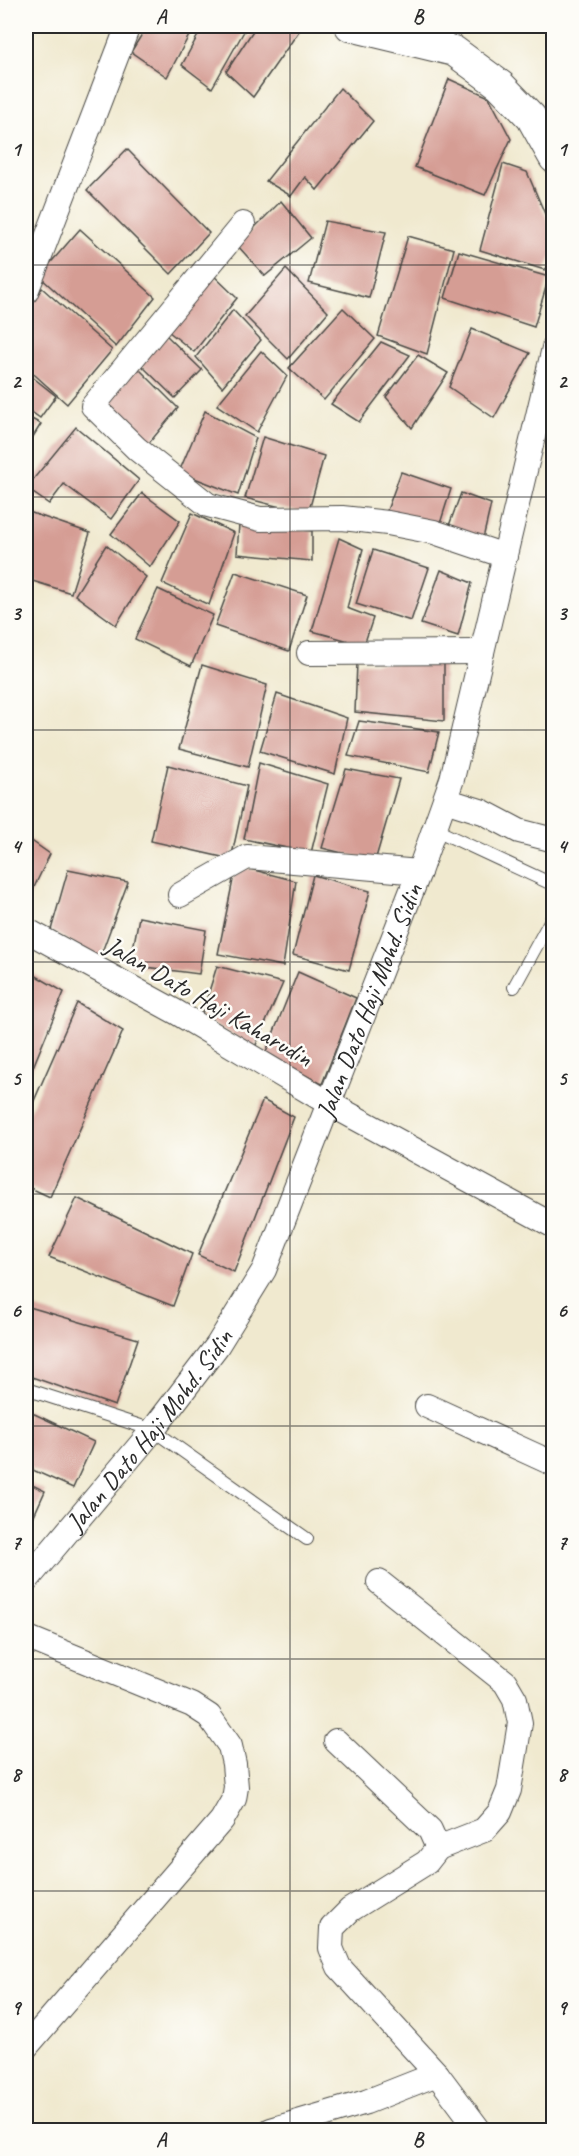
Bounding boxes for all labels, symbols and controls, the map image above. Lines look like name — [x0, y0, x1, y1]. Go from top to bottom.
text: A — [156, 4, 168, 29]
text: B — [413, 4, 425, 29]
text: 1 — [12, 137, 23, 162]
text: 1 — [558, 137, 569, 162]
text: 2 — [12, 369, 23, 394]
text: 2 — [558, 369, 569, 394]
text: 3 — [12, 601, 23, 626]
text: 3 — [558, 601, 569, 626]
text: 4 — [12, 834, 24, 859]
text: 4 — [558, 834, 570, 859]
street label: Jalan Dato Haji Mohd. Sidin — [308, 879, 430, 1125]
street label: Jalan Dato Haji Kaharudin — [97, 928, 319, 1074]
text: 5 — [12, 1066, 23, 1091]
text: 5 — [558, 1066, 569, 1091]
text: 6 — [11, 1298, 22, 1323]
text: 6 — [557, 1298, 568, 1323]
street label: Jalan Dato Haji Mohd. Sidin — [58, 1323, 240, 1540]
text: 7 — [12, 1530, 23, 1555]
text: 7 — [558, 1530, 569, 1555]
text: 8 — [12, 1762, 24, 1787]
text: 8 — [558, 1762, 570, 1787]
text: 9 — [12, 1995, 23, 2020]
text: 9 — [558, 1995, 569, 2020]
text: A — [156, 2127, 168, 2152]
text: B — [413, 2127, 425, 2152]

